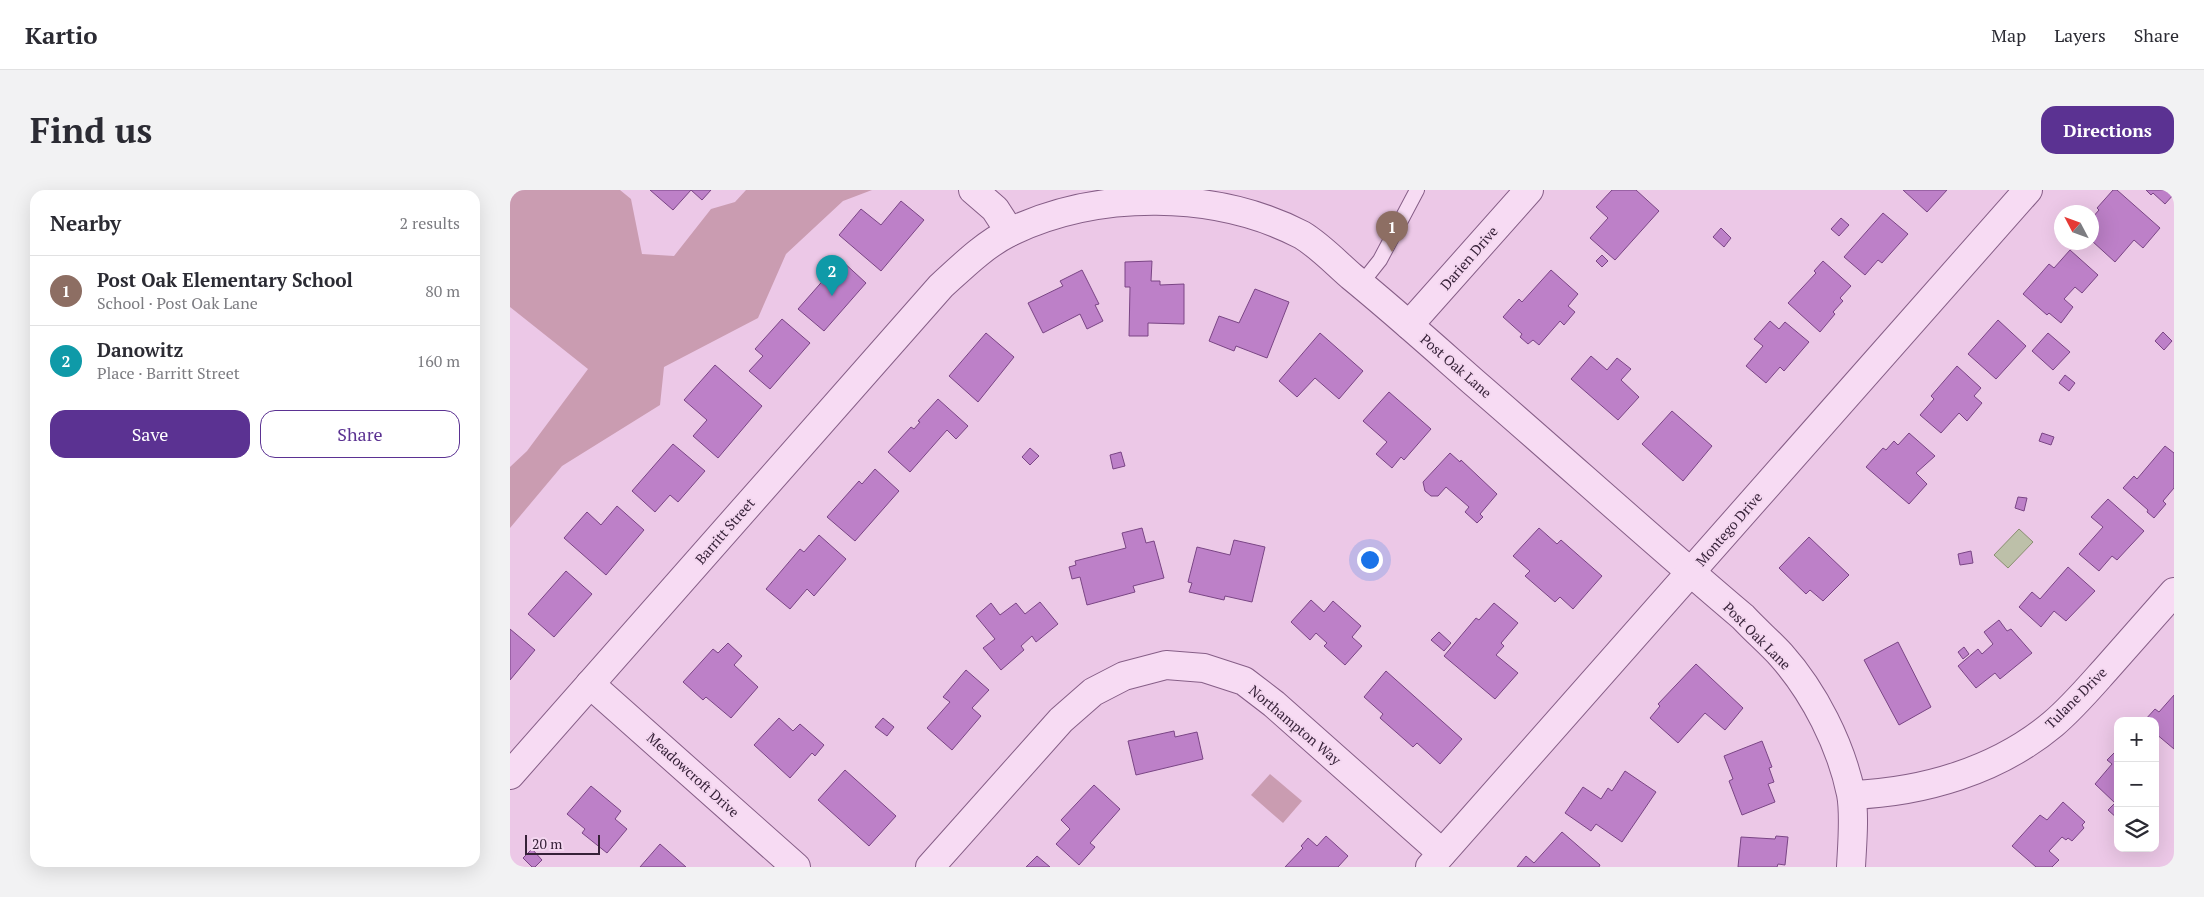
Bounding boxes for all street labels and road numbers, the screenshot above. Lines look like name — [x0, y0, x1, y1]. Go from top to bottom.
street label: Darien Drive — [1436, 222, 1502, 294]
street label: Post Oak Lane — [1417, 329, 1496, 402]
street label: Montego Drive — [1691, 488, 1766, 570]
street label: Barritt Street — [691, 493, 759, 568]
street label: Post Oak Lane — [1719, 598, 1795, 674]
street label: Tulane Drive — [2041, 663, 2111, 733]
street label: Northampton Way — [1245, 680, 1346, 769]
street label: Meadowcroft Drive — [643, 728, 743, 821]

